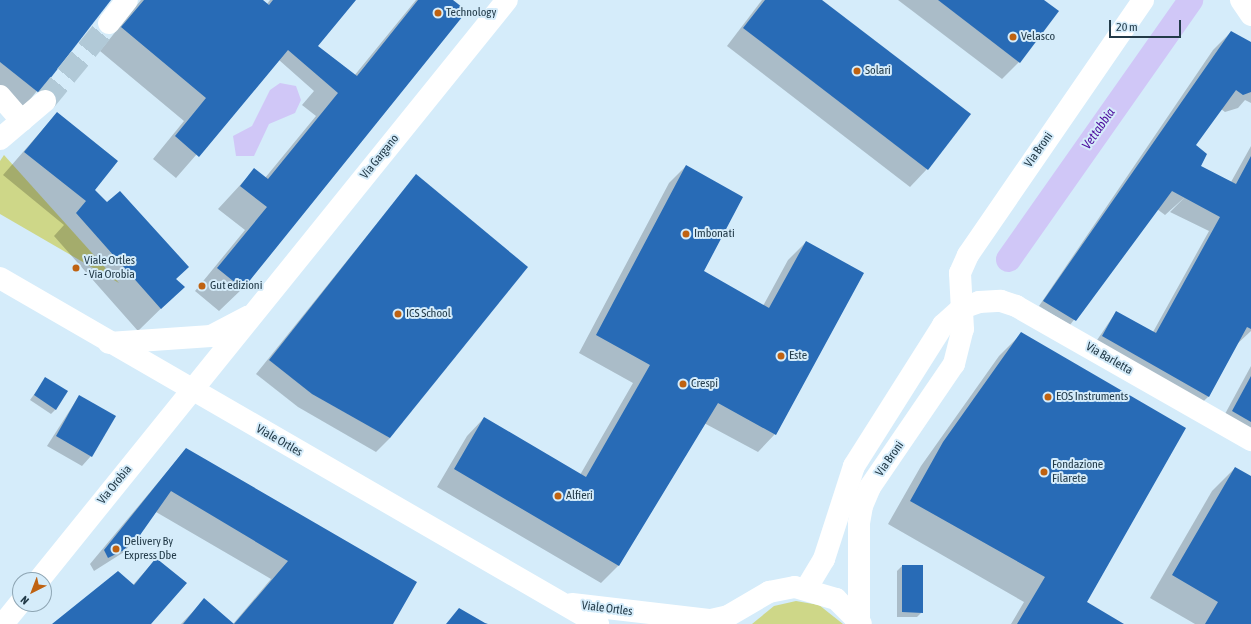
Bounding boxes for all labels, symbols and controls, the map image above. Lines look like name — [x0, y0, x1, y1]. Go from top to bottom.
place label: Technology — [446, 6, 496, 20]
marker: Technology — [433, 8, 443, 18]
scale bar — [1111, 12, 1183, 38]
text: 20 m — [1116, 20, 1138, 34]
place label: Velasco — [1021, 30, 1055, 44]
marker: Velasco — [1008, 32, 1018, 42]
place label: Solari — [865, 64, 891, 78]
marker: Solari — [852, 66, 862, 76]
water label: Vettabbia — [1079, 105, 1119, 153]
street label: Via Broni — [1022, 130, 1056, 170]
street label: Via Gargano — [358, 132, 402, 182]
place label: Imbonati — [694, 227, 735, 241]
marker: Imbonati — [681, 229, 691, 239]
place label: Viale Ortles - Via Orobia — [84, 254, 135, 282]
marker: Viale Ortles - Via Orobia — [71, 263, 81, 273]
place label: Gut edizioni — [210, 279, 262, 293]
marker: Gut edizioni — [197, 281, 207, 291]
place label: ICS School — [406, 307, 451, 321]
marker: ICS School — [393, 309, 403, 319]
street label: Via Barletta — [1083, 340, 1135, 378]
place label: Este — [789, 349, 807, 363]
marker: Este — [776, 351, 786, 361]
place label: Crespi — [691, 377, 718, 391]
marker: Crespi — [678, 379, 688, 389]
place label: EOS Instruments — [1056, 390, 1128, 404]
marker: EOS Instruments — [1043, 392, 1053, 402]
street label: Viale Ortles — [253, 422, 305, 460]
street label: Via Broni — [873, 439, 907, 479]
place label: Fondazione Filarete — [1052, 458, 1103, 486]
street label: Via Orobia — [95, 463, 135, 507]
marker: Fondazione Filarete — [1039, 467, 1049, 477]
place label: Alfieri — [566, 489, 593, 503]
marker: Alfieri — [553, 491, 563, 501]
place label: Delivery By Express Dbe — [124, 535, 177, 563]
marker: Delivery By Express Dbe — [111, 544, 121, 554]
north arrow — [12, 572, 52, 612]
text: N — [18, 594, 31, 607]
street label: Viale Ortles — [581, 599, 633, 619]

